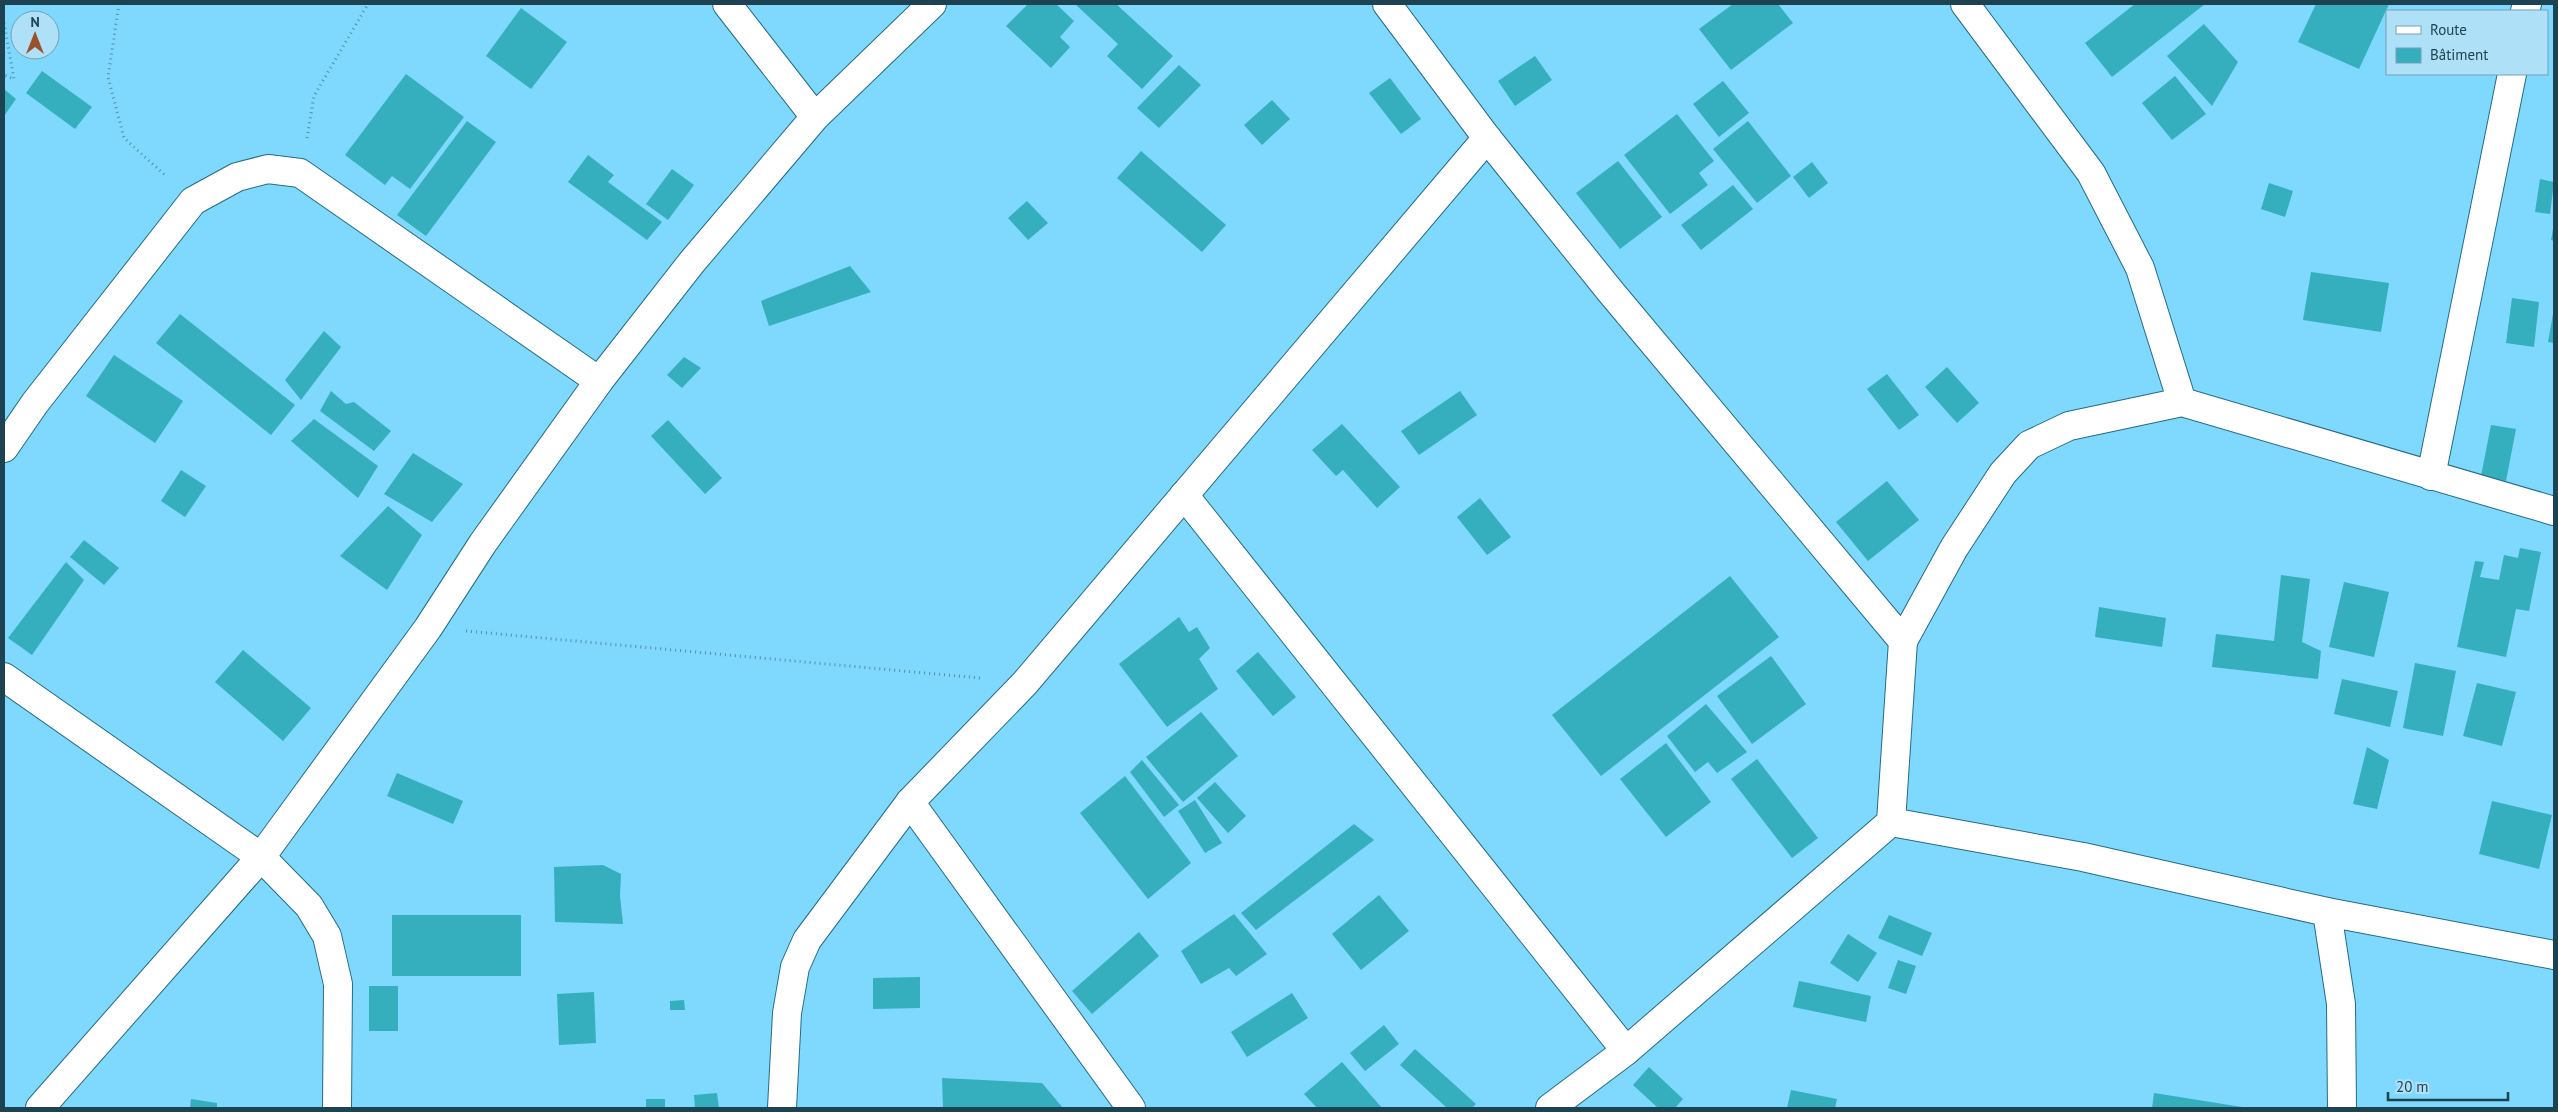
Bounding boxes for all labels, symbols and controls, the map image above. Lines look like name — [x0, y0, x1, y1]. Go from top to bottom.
north arrow — [10, 10, 60, 60]
legend — [2386, 10, 2548, 75]
text: N — [30, 13, 40, 31]
text: Route — [2430, 20, 2467, 39]
text: Bâtiment — [2430, 45, 2488, 64]
scale bar — [2388, 1070, 2508, 1102]
text: 20 m — [2396, 1077, 2429, 1096]

